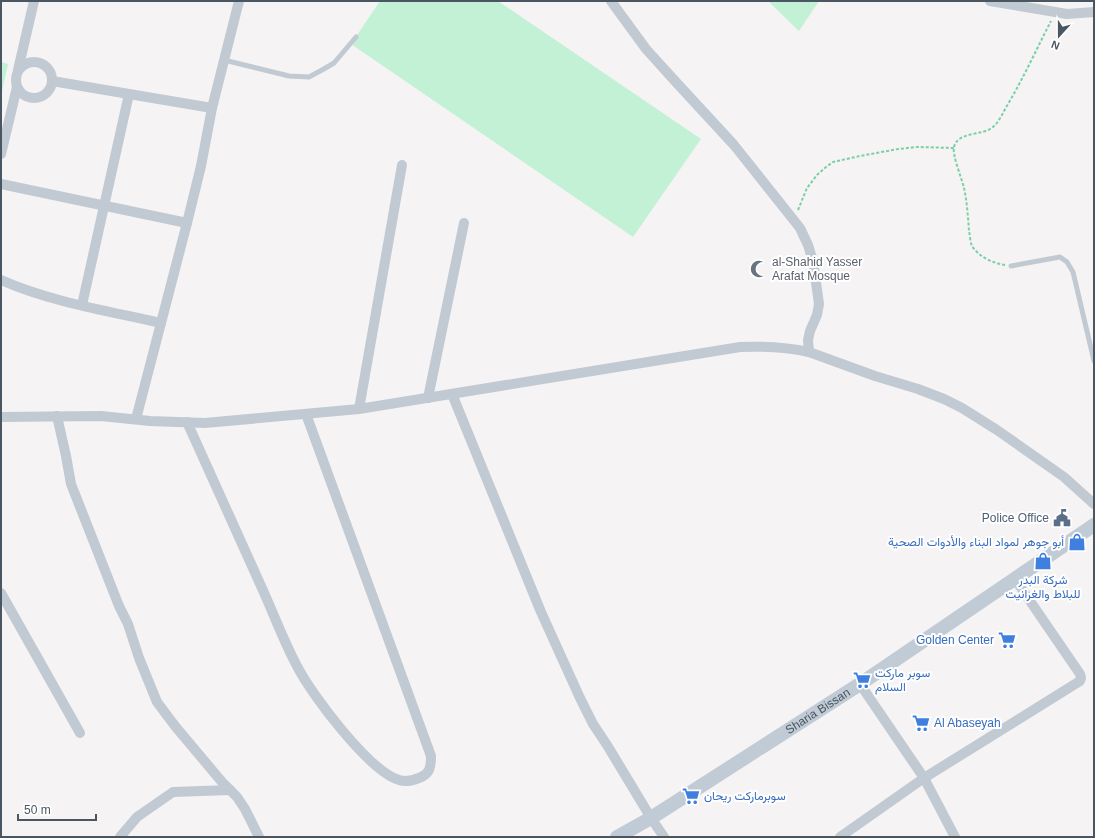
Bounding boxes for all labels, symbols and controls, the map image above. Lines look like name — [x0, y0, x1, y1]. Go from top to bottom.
north arrow — [1039, 16, 1079, 56]
text: N — [1050, 38, 1061, 52]
place label: al-Shahid Yasser Arafat Mosque — [772, 255, 862, 283]
mosque icon: al-Shahid Yasser Arafat Mosque — [749, 259, 769, 279]
public building icon: Police Office — [1052, 508, 1072, 528]
place label: Police Office — [982, 511, 1049, 525]
shop icon: أبو جوهر لمواد البناء والأدوات الصحية — [1067, 532, 1087, 552]
place label: أبو جوهر لمواد البناء والأدوات الصحية — [888, 535, 1064, 550]
shop icon: شركة البدر للبلاط والغرانيت — [1033, 551, 1053, 571]
place label: شركة البدر للبلاط والغرانيت — [1006, 573, 1080, 602]
supermarket icon: Golden Center — [997, 630, 1017, 650]
place label: Golden Center — [916, 633, 994, 647]
place label: سوبر ماركت السلام — [875, 666, 930, 695]
supermarket icon: سوبر ماركت السلام — [852, 670, 872, 690]
street label: Sharia Bissan — [783, 685, 853, 737]
supermarket icon: Al Abaseyah — [911, 713, 931, 733]
place label: Al Abaseyah — [934, 716, 1001, 730]
supermarket icon: سوبرماركت ريحان — [681, 786, 701, 806]
place label: سوبرماركت ريحان — [704, 789, 786, 804]
scale bar — [18, 796, 96, 822]
text: 50 m — [24, 803, 51, 817]

